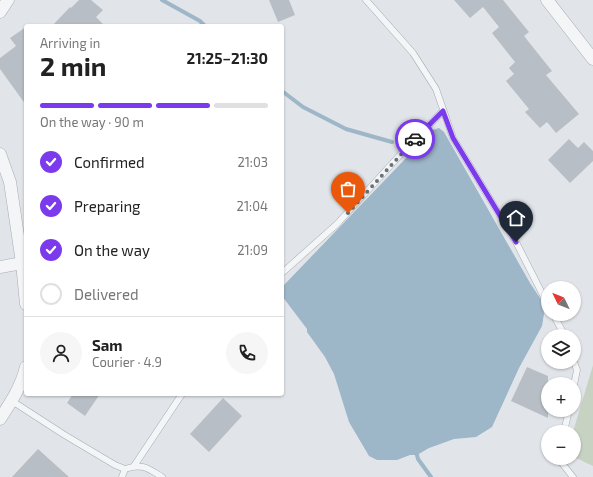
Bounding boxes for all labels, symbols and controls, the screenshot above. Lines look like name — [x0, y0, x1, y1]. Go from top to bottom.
text: Arriving in — [40, 35, 100, 51]
text: 21:25–21:30 — [187, 49, 268, 67]
text: 2 min — [40, 50, 106, 81]
text: On the way · 90 m — [40, 114, 144, 130]
courier — [395, 119, 435, 159]
icon: car — [404, 128, 426, 150]
icon: check — [40, 151, 62, 173]
text: Confirmed — [74, 153, 145, 171]
text: 21:03 — [237, 154, 268, 170]
pin — [331, 172, 365, 213]
icon: bag — [337, 178, 359, 200]
icon: check — [40, 195, 62, 217]
text: Preparing — [74, 197, 140, 215]
text: 21:04 — [237, 198, 268, 214]
pin — [499, 201, 533, 242]
icon: home — [505, 207, 527, 229]
icon: check — [40, 239, 62, 261]
text: On the way — [74, 241, 150, 259]
text: 21:09 — [237, 242, 268, 258]
north arrow — [541, 281, 581, 321]
map controls — [541, 281, 581, 465]
text: Delivered — [74, 285, 139, 303]
button: layers — [541, 329, 581, 369]
button: person — [40, 332, 82, 374]
button: phone — [226, 332, 268, 374]
text: Sam — [92, 336, 123, 354]
text: Courier · 4.9 — [92, 354, 162, 370]
button: + — [541, 377, 581, 417]
button: − — [541, 425, 581, 465]

